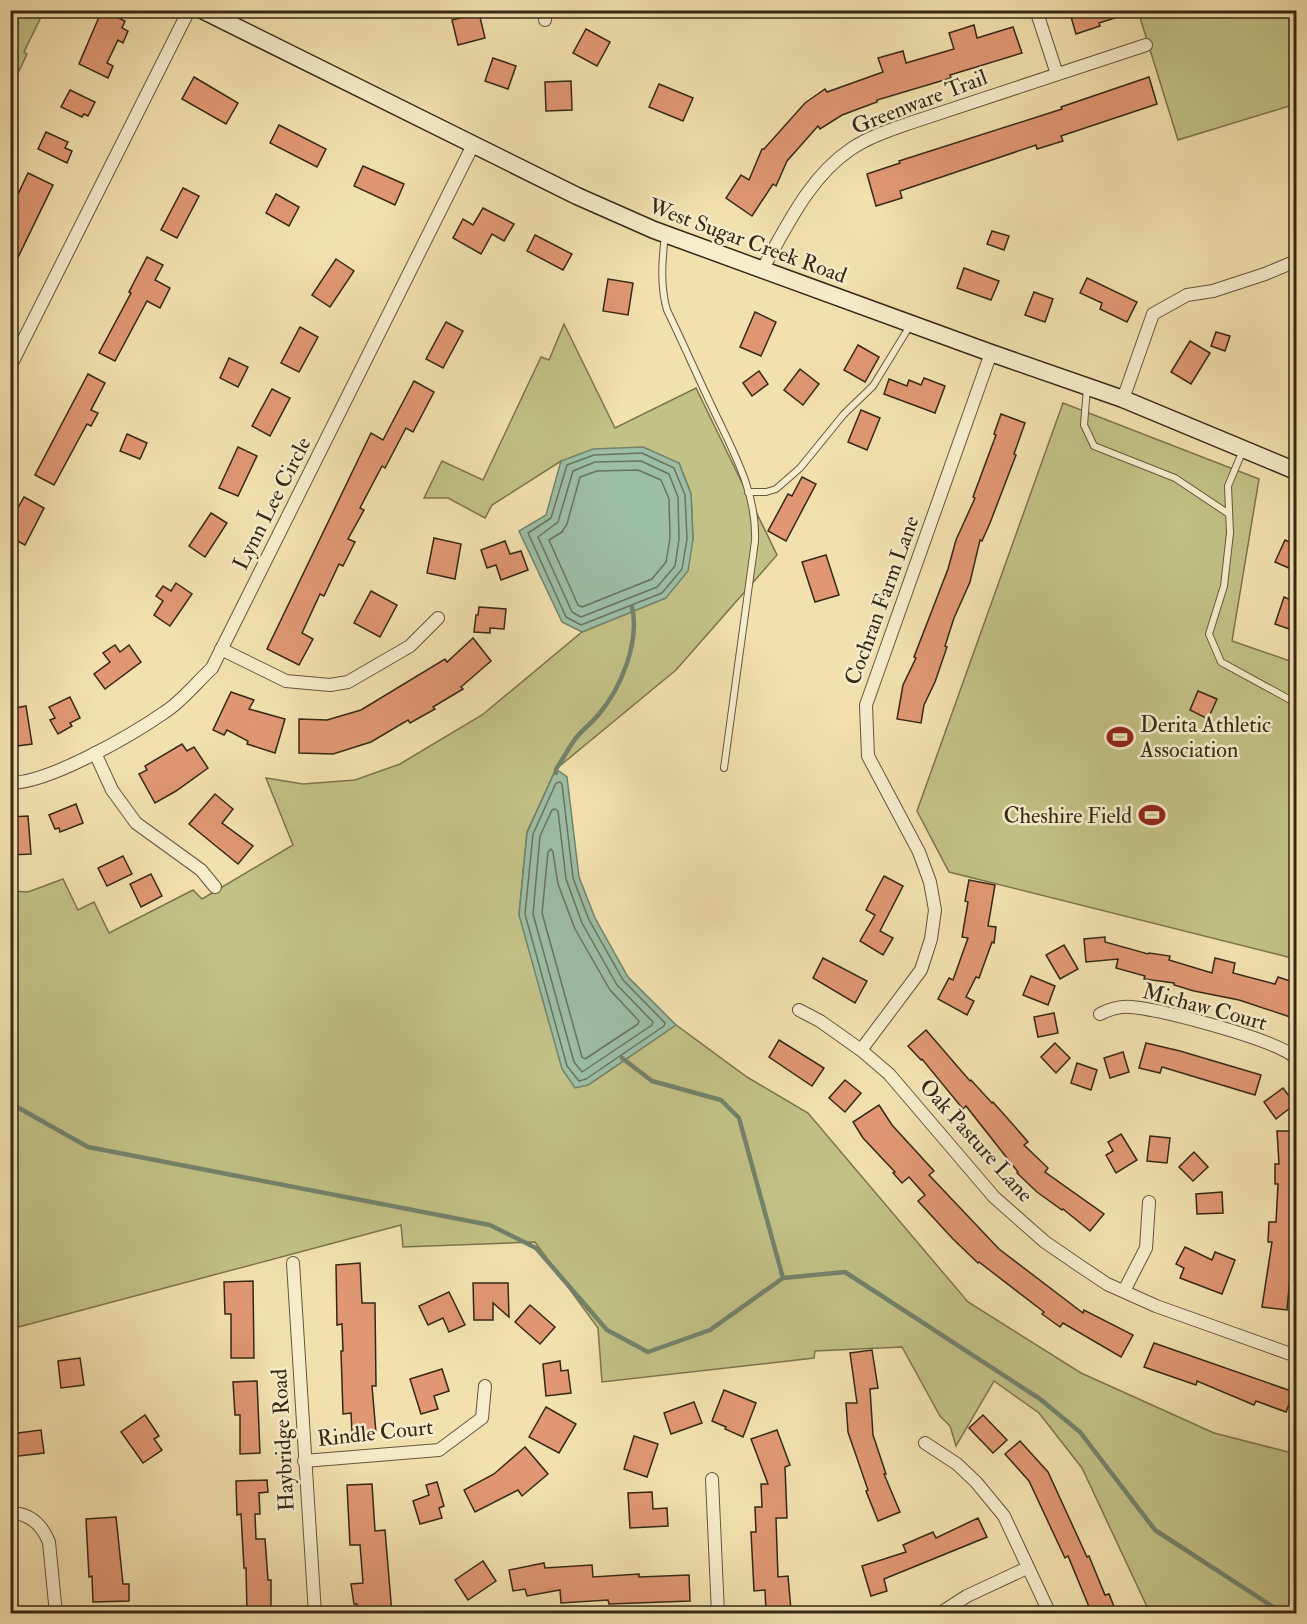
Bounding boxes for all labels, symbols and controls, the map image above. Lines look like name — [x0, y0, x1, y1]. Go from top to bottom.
street label: Greenware Trail — [847, 63, 992, 141]
street label: West Sugar Creek Road — [644, 192, 851, 290]
street label: Lynn Lee Circle — [226, 432, 317, 575]
street label: Cochran Farm Lane — [838, 512, 926, 689]
place label: Derita Athletic Association — [1139, 711, 1271, 764]
sports icon: Derita Athletic Association — [1105, 722, 1135, 752]
sports icon: Cheshire Field — [1137, 800, 1167, 830]
place label: Cheshire Field — [1003, 802, 1132, 830]
street label: Michaw Court — [1139, 977, 1270, 1037]
street label: Oak Pasture Lane — [913, 1073, 1039, 1208]
street label: Haybridge Road — [265, 1368, 301, 1512]
street label: Rindle Court — [316, 1413, 435, 1453]

